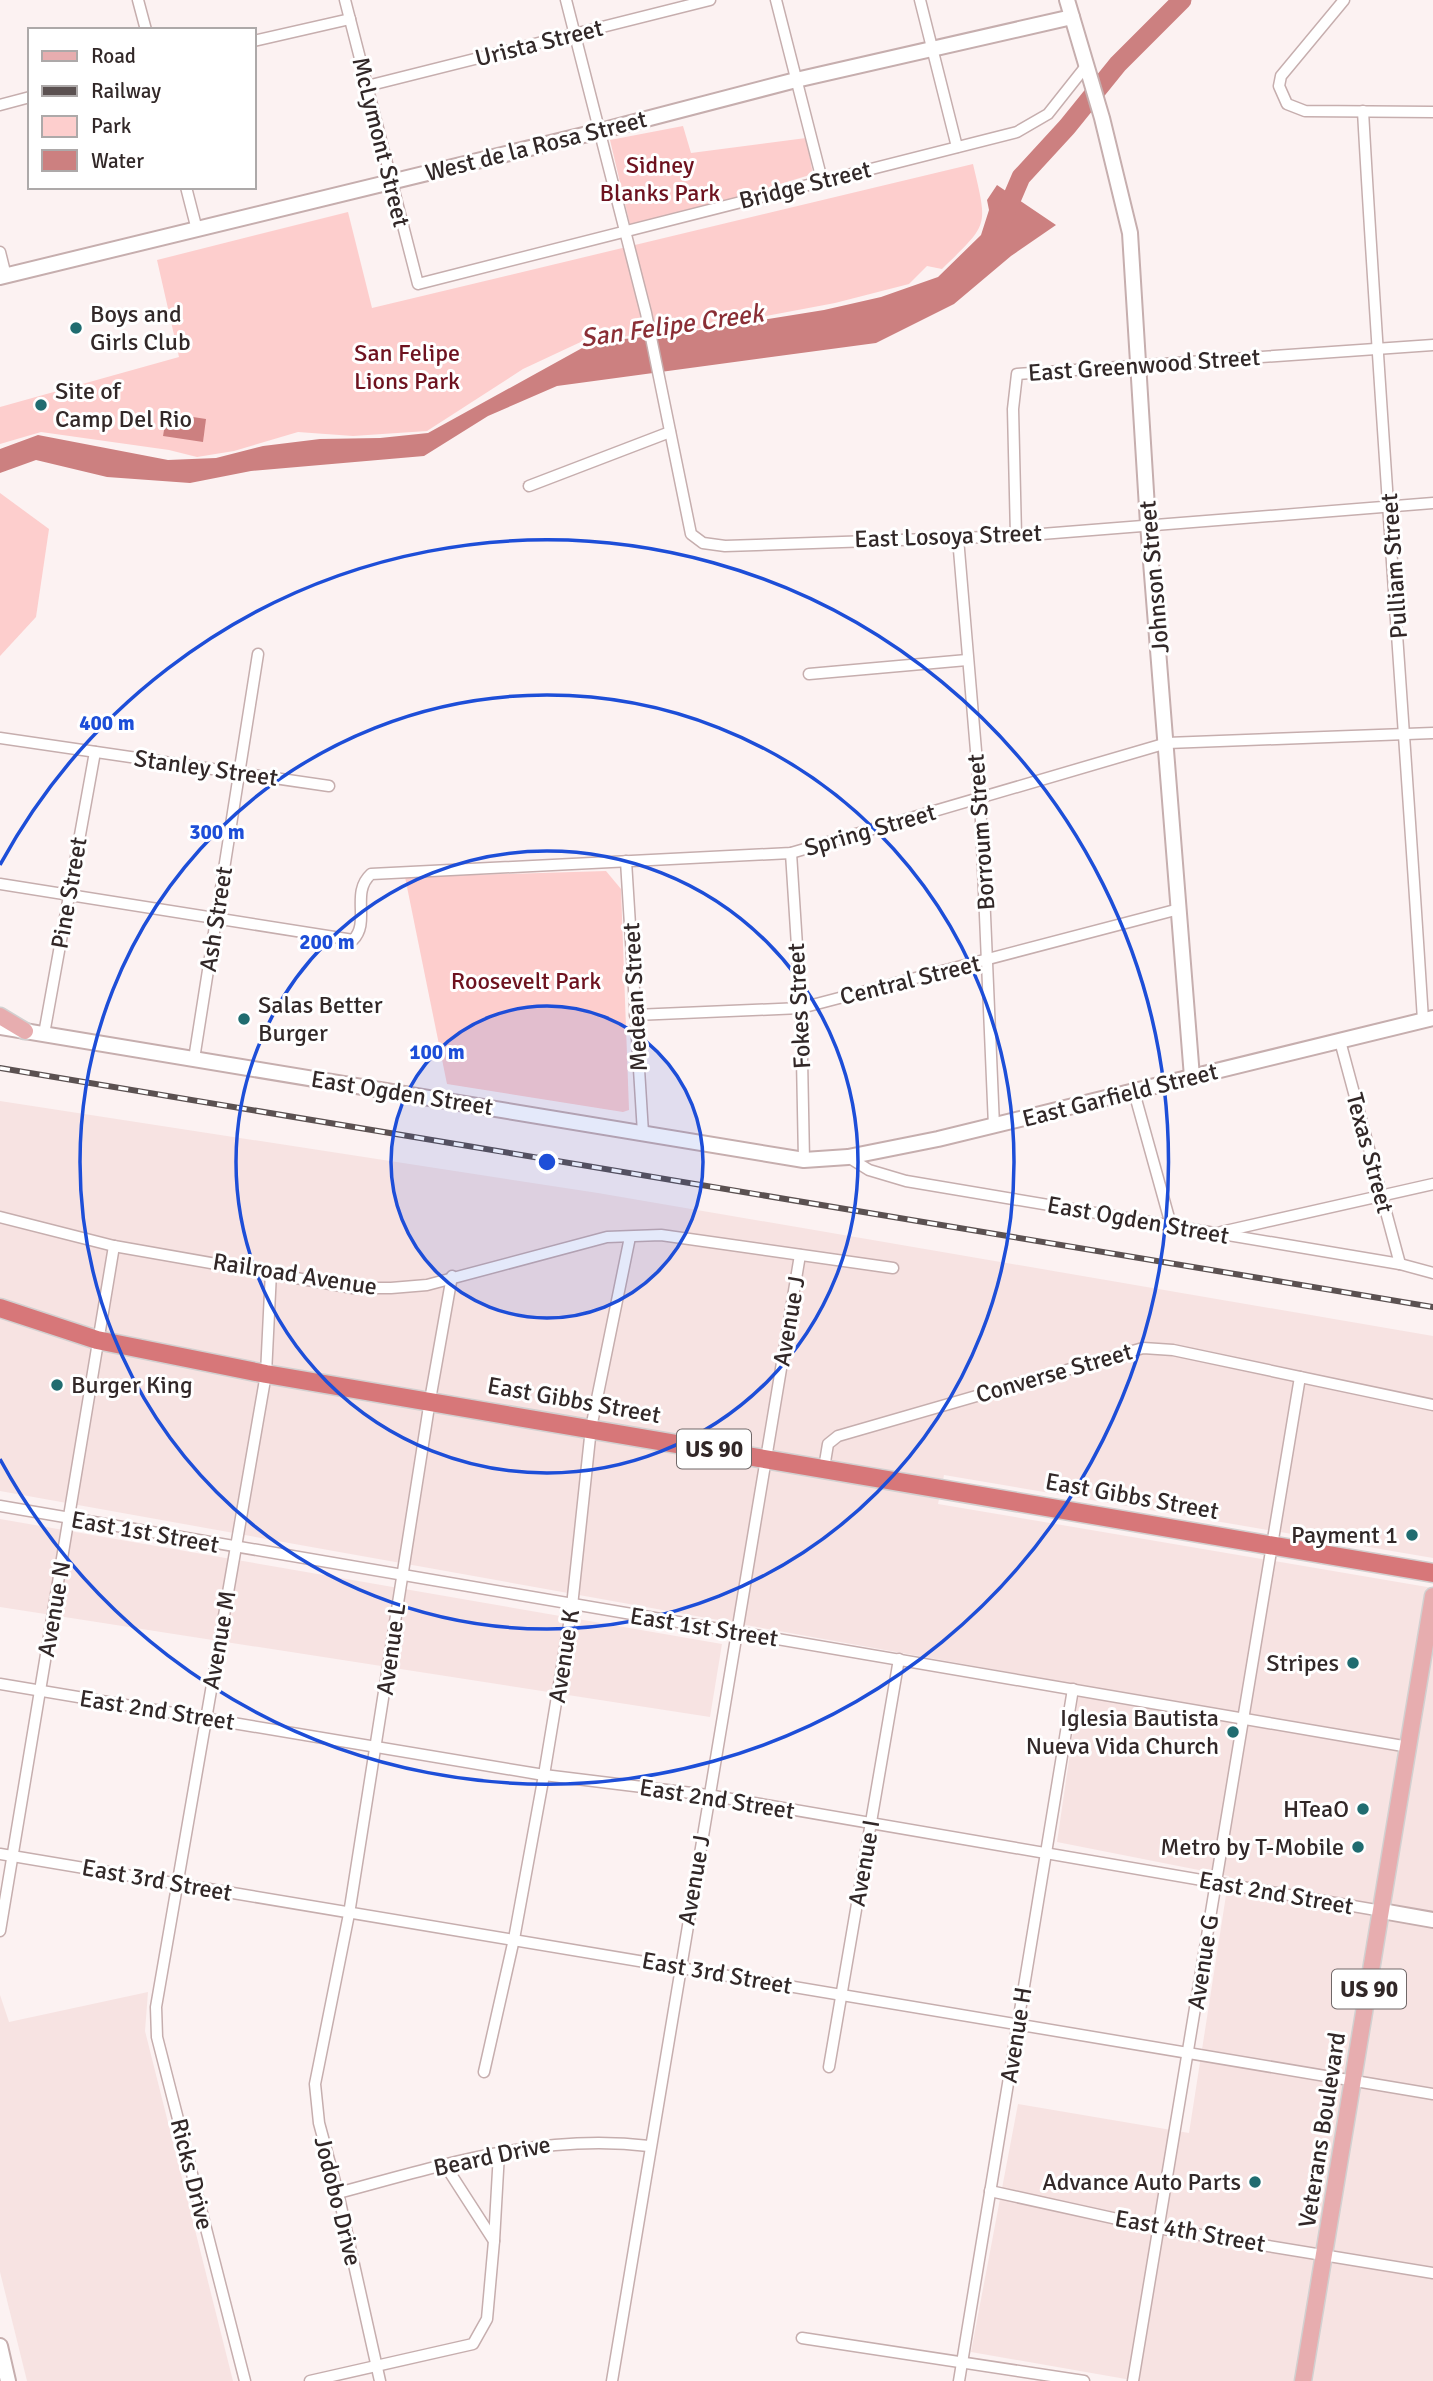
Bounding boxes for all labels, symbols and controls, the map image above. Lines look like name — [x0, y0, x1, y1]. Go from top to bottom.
street label: Urista Street — [472, 13, 606, 73]
legend — [28, 28, 256, 189]
text: Road — [91, 43, 136, 69]
street label: McLymont Street — [345, 54, 417, 230]
text: Railway — [91, 78, 161, 104]
street label: West de la Rosa Street — [422, 104, 650, 188]
text: Park — [91, 113, 132, 139]
text: Water — [91, 148, 144, 174]
park label: Sidney Blanks Park — [600, 150, 720, 208]
street label: Bridge Street — [736, 154, 874, 216]
water label: San Felipe Creek — [579, 297, 767, 355]
place label: Boys and Girls Club — [90, 299, 191, 357]
marker: Boys and Girls Club — [68, 320, 84, 336]
park label: San Felipe Lions Park — [354, 338, 460, 396]
street label: East Greenwood Street — [1027, 342, 1261, 388]
place label: Site of Camp Del Rio — [55, 376, 192, 434]
marker: Site of Camp Del Rio — [33, 397, 49, 413]
street label: Pulliam Street — [1374, 492, 1414, 640]
street label: Johnson Street — [1132, 499, 1176, 655]
street label: East Losoya Street — [854, 518, 1042, 554]
text: 400 m — [79, 710, 135, 736]
street label: Stanley Street — [132, 743, 280, 793]
street label: Borroum Street — [961, 753, 1001, 911]
street label: Spring Street — [801, 797, 939, 863]
text: 300 m — [189, 819, 245, 845]
street label: Pine Street — [44, 835, 94, 951]
street label: Ash Street — [193, 864, 239, 974]
street label: Medean Street — [616, 922, 654, 1072]
text: 200 m — [299, 929, 355, 955]
street label: Fokes Street — [781, 942, 817, 1070]
street label: Central Street — [837, 948, 983, 1012]
park label: Roosevelt Park — [451, 966, 601, 996]
place label: Salas Better Burger — [258, 990, 383, 1048]
marker: Salas Better Burger — [236, 1011, 252, 1027]
text: 100 m — [409, 1039, 465, 1065]
street label: East Garfield Street — [1019, 1056, 1221, 1134]
street label: East Ogden Street — [309, 1064, 495, 1122]
street label: Texas Street — [1340, 1090, 1400, 1216]
centre of rings — [535, 1150, 559, 1174]
street label: East Ogden Street — [1045, 1189, 1231, 1251]
street label: Railroad Avenue — [211, 1246, 379, 1302]
street label: Avenue J — [766, 1274, 812, 1368]
street label: Converse Street — [972, 1336, 1136, 1410]
place label: Burger King — [71, 1370, 193, 1400]
street label: East Gibbs Street — [485, 1370, 663, 1430]
marker: Burger King — [49, 1377, 65, 1393]
road number: US 90 — [677, 1430, 751, 1468]
street label: East Gibbs Street — [1043, 1466, 1221, 1526]
street label: East 1st Street — [69, 1504, 221, 1560]
place label: Payment 1 — [1291, 1520, 1398, 1550]
marker: Payment 1 — [1404, 1527, 1420, 1543]
street label: Avenue N — [31, 1559, 77, 1659]
street label: Avenue M — [196, 1588, 242, 1692]
street label: East 1st Street — [628, 1600, 780, 1654]
street label: Avenue L — [370, 1601, 412, 1697]
street label: Avenue K — [542, 1607, 586, 1705]
place label: Stripes — [1266, 1648, 1339, 1678]
marker: Stripes — [1345, 1655, 1361, 1671]
street label: East 2nd Street — [77, 1683, 237, 1737]
place label: Iglesia Bautista Nueva Vida Church — [1026, 1703, 1219, 1761]
marker: Iglesia Bautista Nueva Vida Church — [1225, 1724, 1241, 1740]
street label: East 2nd Street — [637, 1772, 797, 1826]
place label: HTeaO — [1283, 1794, 1349, 1824]
marker: HTeaO — [1355, 1801, 1371, 1817]
street label: Avenue I — [842, 1817, 886, 1909]
place label: Metro by T-Mobile — [1160, 1832, 1344, 1862]
street label: Avenue J — [671, 1833, 717, 1927]
marker: Metro by T-Mobile — [1350, 1839, 1366, 1855]
street label: East 3rd Street — [80, 1852, 234, 1908]
street label: East 2nd Street — [1196, 1865, 1356, 1921]
street label: Avenue G — [1181, 1912, 1225, 2012]
street label: East 3rd Street — [640, 1945, 794, 2001]
road number: US 90 — [1332, 1970, 1406, 2008]
street label: Avenue H — [994, 1985, 1038, 2085]
street label: Veterans Boulevard — [1292, 2030, 1352, 2230]
street label: Ricks Drive — [164, 2115, 220, 2233]
street label: Beard Drive — [431, 2129, 553, 2183]
street label: Jodobo Drive — [307, 2133, 369, 2269]
place label: Advance Auto Parts — [1042, 2167, 1241, 2197]
marker: Advance Auto Parts — [1247, 2174, 1263, 2190]
street label: East 4th Street — [1113, 2203, 1267, 2259]

